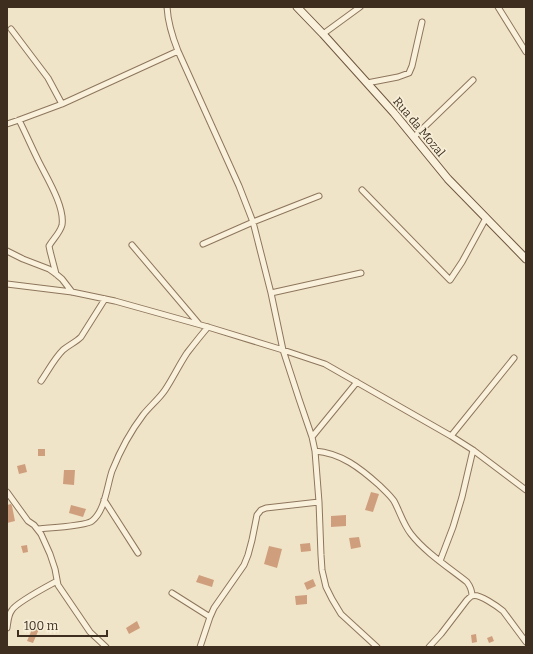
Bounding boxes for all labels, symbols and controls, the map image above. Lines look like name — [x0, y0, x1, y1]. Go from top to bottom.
street label: Rua da Mozal — [390, 94, 448, 160]
scale bar — [18, 612, 107, 638]
text: 100 m — [24, 619, 59, 633]

